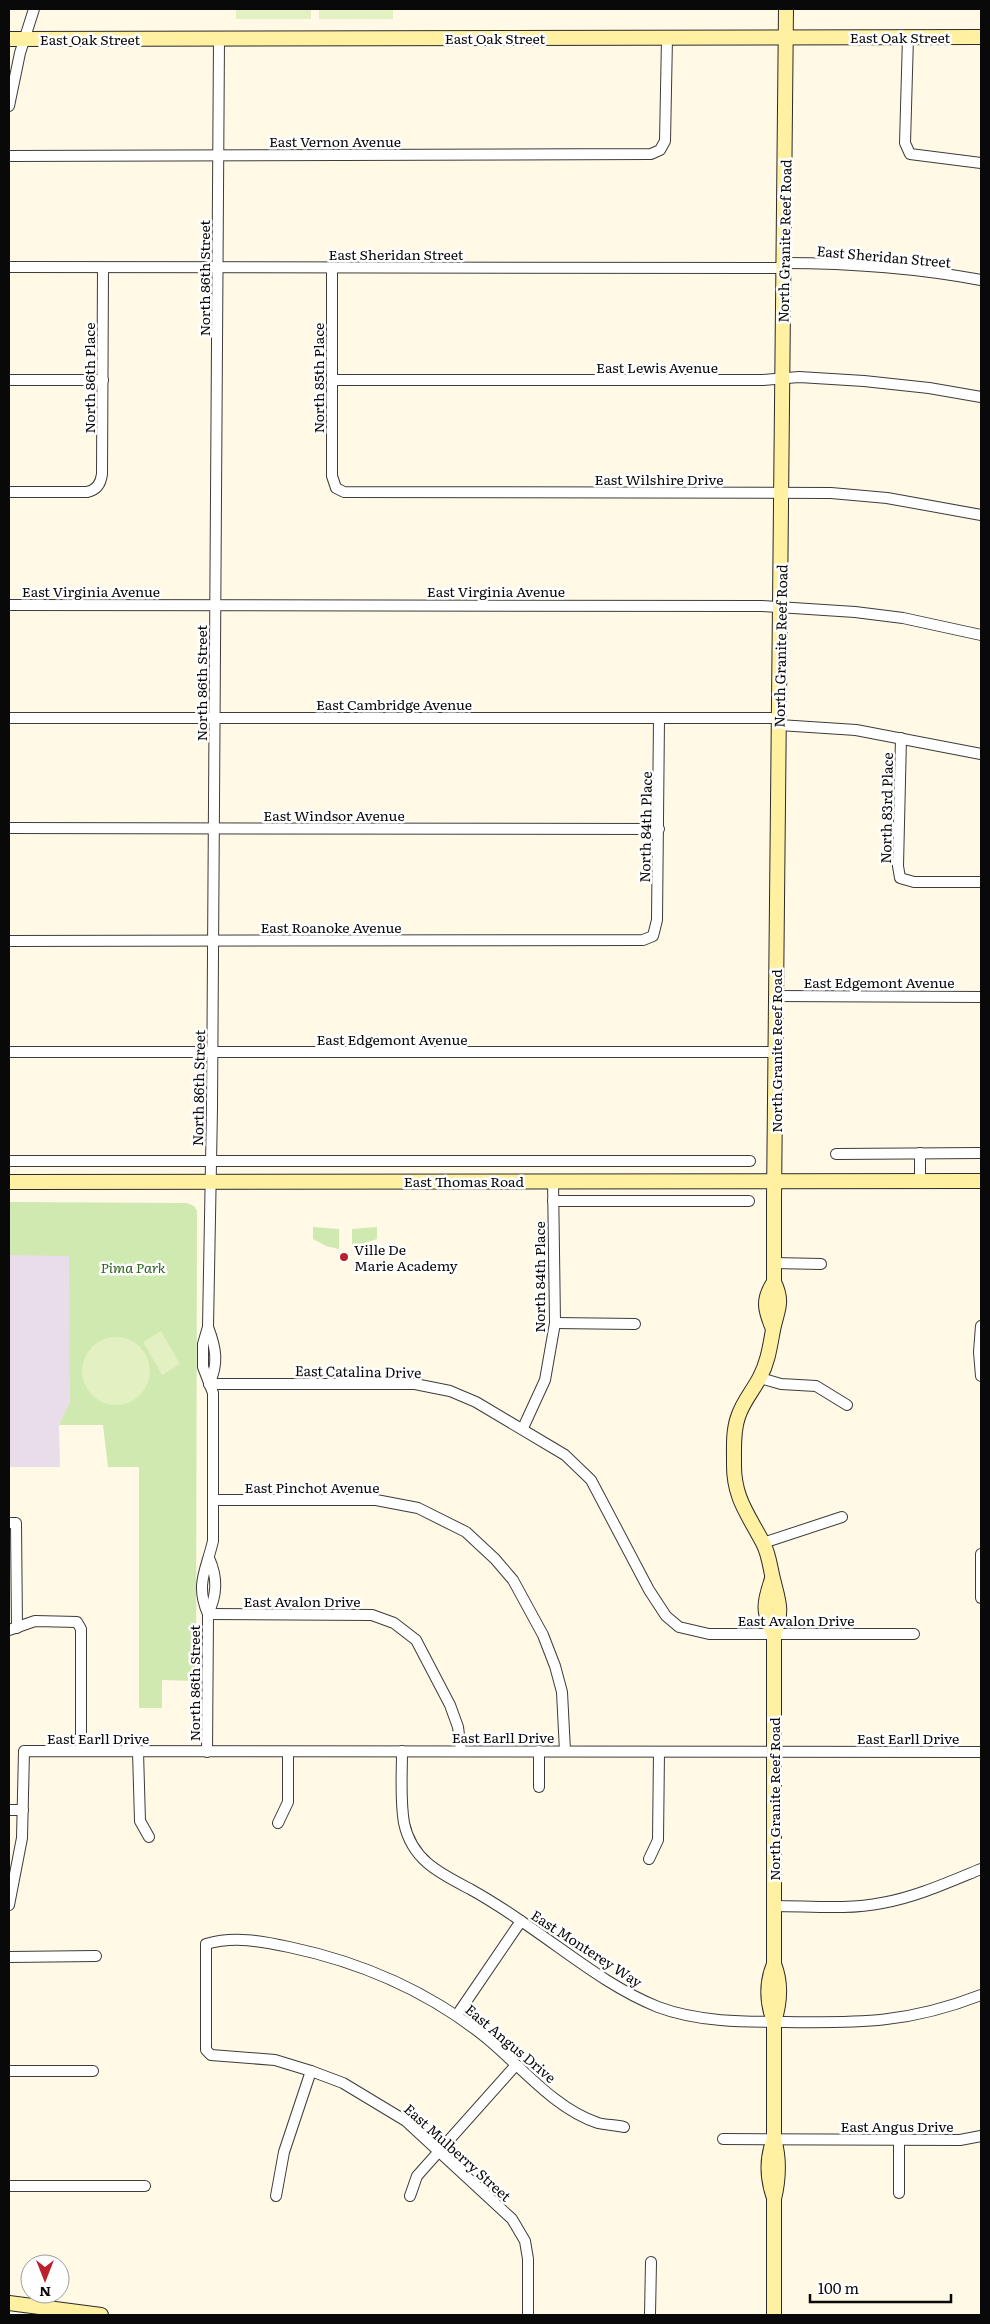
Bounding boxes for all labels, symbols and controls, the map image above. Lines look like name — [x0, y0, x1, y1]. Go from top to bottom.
street label: East Oak Street — [850, 27, 951, 47]
street label: East Oak Street — [445, 28, 546, 48]
street label: East Oak Street — [40, 29, 141, 49]
street label: East Vernon Avenue — [269, 131, 401, 151]
street label: North Granite Reef Road — [773, 159, 795, 323]
street label: North 86th Street — [194, 219, 214, 336]
street label: East Sheridan Street — [816, 240, 952, 272]
street label: East Sheridan Street — [328, 244, 464, 264]
street label: North 86th Place — [79, 322, 99, 434]
street label: North 85th Place — [308, 323, 328, 433]
street label: East Lewis Avenue — [596, 357, 718, 377]
street label: East Wilshire Drive — [595, 469, 723, 489]
street label: North Granite Reef Road — [769, 564, 791, 728]
street label: East Virginia Avenue — [22, 581, 160, 601]
street label: East Virginia Avenue — [427, 581, 565, 601]
street label: North 86th Street — [191, 624, 211, 741]
street label: East Cambridge Avenue — [316, 694, 472, 714]
street label: North 83rd Place — [875, 752, 897, 864]
street label: North 84th Place — [634, 771, 656, 883]
street label: East Windsor Avenue — [263, 805, 405, 825]
street label: East Roanoke Avenue — [260, 917, 402, 937]
street label: North Granite Reef Road — [766, 969, 786, 1133]
street label: East Edgemont Avenue — [803, 972, 955, 992]
street label: North 86th Street — [187, 1029, 209, 1146]
street label: East Edgemont Avenue — [316, 1029, 468, 1049]
street label: East Thomas Road — [404, 1171, 525, 1191]
street label: North 84th Place — [529, 1221, 549, 1333]
place label: Ville De Marie Academy — [354, 1239, 459, 1275]
marker: Ville De Marie Academy — [338, 1251, 350, 1263]
park label: Pima Park — [100, 1257, 166, 1277]
street label: East Catalina Drive — [295, 1360, 421, 1382]
street label: East Pinchot Avenue — [245, 1477, 379, 1497]
street label: East Avalon Drive — [243, 1591, 361, 1611]
street label: East Avalon Drive — [737, 1610, 855, 1630]
street label: North 86th Street — [184, 1624, 204, 1741]
street label: North Granite Reef Road — [764, 1717, 784, 1881]
street label: East Earll Drive — [452, 1727, 554, 1747]
street label: East Earll Drive — [47, 1728, 149, 1748]
street label: East Earll Drive — [857, 1728, 959, 1748]
street label: East Monterey Way — [528, 1905, 647, 1992]
street label: East Angus Drive — [461, 1999, 561, 2087]
street label: East Mulberry Street — [400, 2099, 516, 2206]
street label: East Angus Drive — [841, 2116, 953, 2136]
north arrow — [20, 2254, 70, 2304]
scale bar — [810, 2272, 951, 2304]
text: 100 m — [818, 2276, 859, 2299]
text: N — [39, 2283, 51, 2303]

